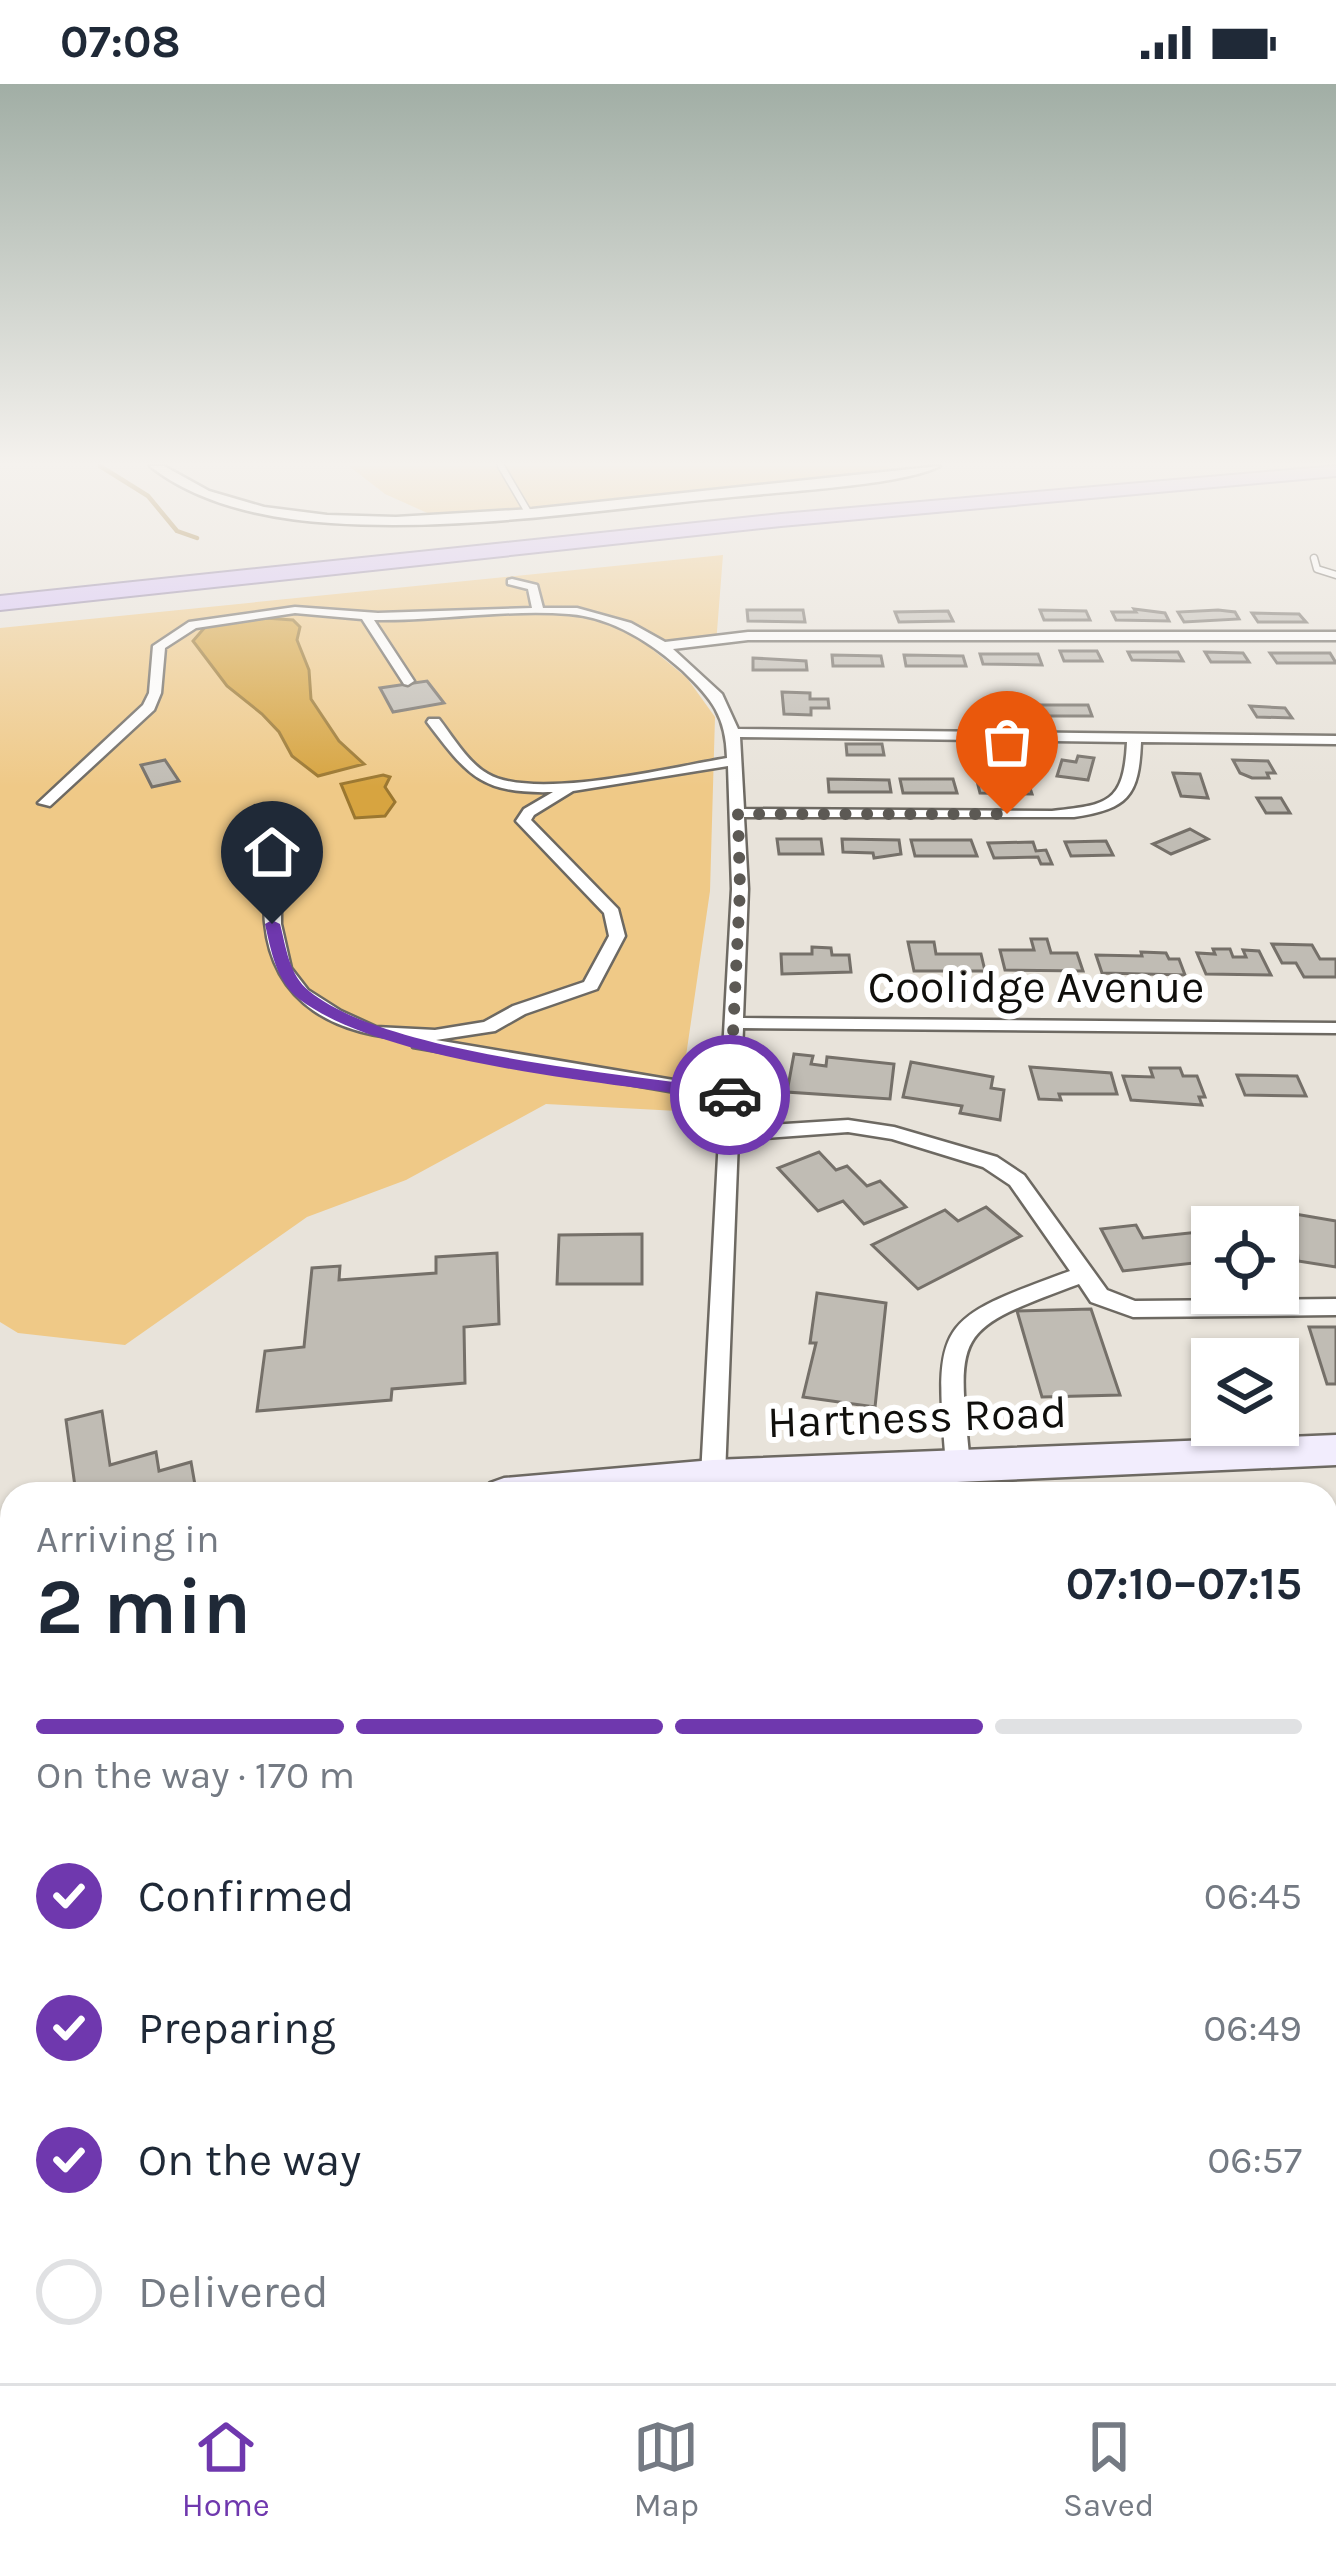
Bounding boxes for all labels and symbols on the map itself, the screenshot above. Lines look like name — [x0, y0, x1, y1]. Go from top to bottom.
pin — [956, 691, 1058, 814]
pin — [221, 801, 323, 924]
street label: Coolidge Avenue — [868, 961, 1204, 1014]
courier — [670, 1035, 790, 1155]
street label: Hartness Road — [766, 1386, 1068, 1448]

